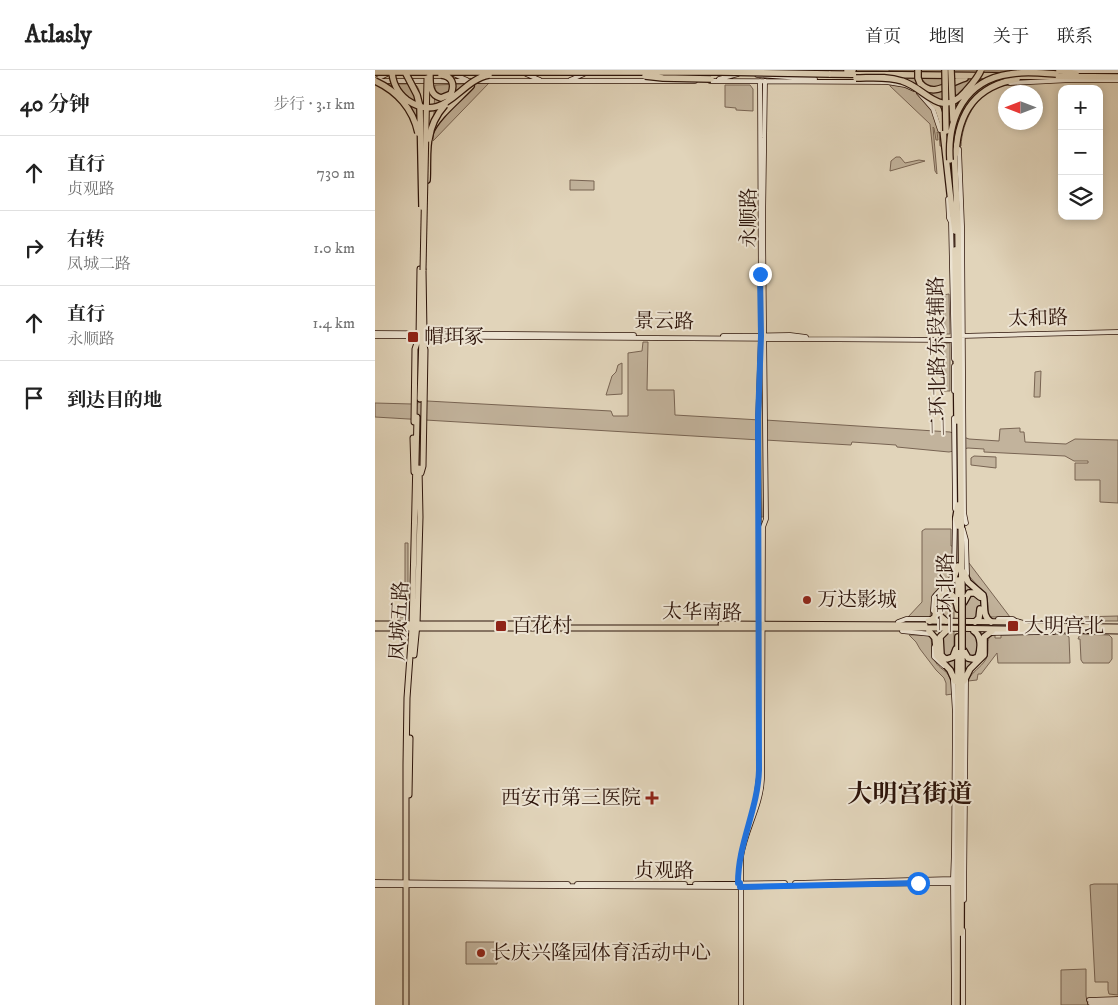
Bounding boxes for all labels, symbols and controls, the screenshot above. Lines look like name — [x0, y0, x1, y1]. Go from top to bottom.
text: Atlasly — [25, 20, 92, 50]
text: 首页 — [865, 26, 901, 48]
text: 地图 — [929, 26, 965, 48]
text: 关于 — [993, 26, 1029, 48]
text: 联系 — [1057, 26, 1093, 48]
north arrow — [998, 85, 1043, 130]
map controls — [1058, 85, 1103, 220]
button: + — [1058, 85, 1103, 130]
text: 40 分钟 — [20, 92, 90, 118]
text: 步行 · 3.1 km — [273, 94, 355, 114]
button: − — [1058, 130, 1103, 175]
text: 直行 — [67, 153, 105, 176]
icon: ahead — [20, 159, 48, 187]
text: 730 m — [317, 163, 355, 183]
button: layers — [1058, 175, 1103, 220]
text: 贞观路 — [67, 179, 115, 199]
street label: 永顺路 — [737, 188, 762, 248]
text: 右转 — [67, 228, 105, 251]
icon: right — [20, 234, 48, 262]
text: 1.0 km — [313, 238, 355, 258]
text: 凤城二路 — [67, 254, 131, 274]
route end — [749, 263, 772, 286]
street label: 二环北路东段辅路 — [924, 276, 952, 436]
text: 直行 — [67, 303, 105, 326]
street label: 太和路 — [1008, 305, 1068, 333]
icon: ahead — [20, 309, 48, 337]
street label: 景云路 — [634, 309, 694, 335]
text: 1.4 km — [313, 313, 355, 333]
place label: 帽珥冢 — [424, 325, 484, 350]
text: 永顺路 — [67, 329, 115, 349]
marker: 帽珥冢 — [406, 330, 420, 344]
icon: arrive — [20, 384, 48, 412]
text: 到达目的地 — [67, 389, 162, 412]
street label: 二环北路 — [934, 553, 959, 633]
street label: 凤城五路 — [385, 580, 415, 662]
place label: 万达影城 — [817, 588, 897, 613]
marker: 万达影城 — [801, 594, 813, 606]
street label: 太华南路 — [662, 600, 742, 626]
place label: 百花村 — [512, 614, 572, 639]
place label: 大明宫北 — [1024, 614, 1104, 639]
marker: 百花村 — [494, 619, 508, 633]
marker: 大明宫北 — [1006, 619, 1020, 633]
district label: 大明宫街道 — [847, 779, 973, 810]
place label: 西安市第三医院 — [501, 786, 641, 811]
marker: 西安市第三医院 — [645, 791, 659, 805]
street label: 贞观路 — [634, 859, 694, 884]
route start — [907, 872, 930, 895]
place label: 长庆兴隆园体育活动中心 — [491, 941, 711, 966]
marker: 长庆兴隆园体育活动中心 — [475, 947, 487, 959]

